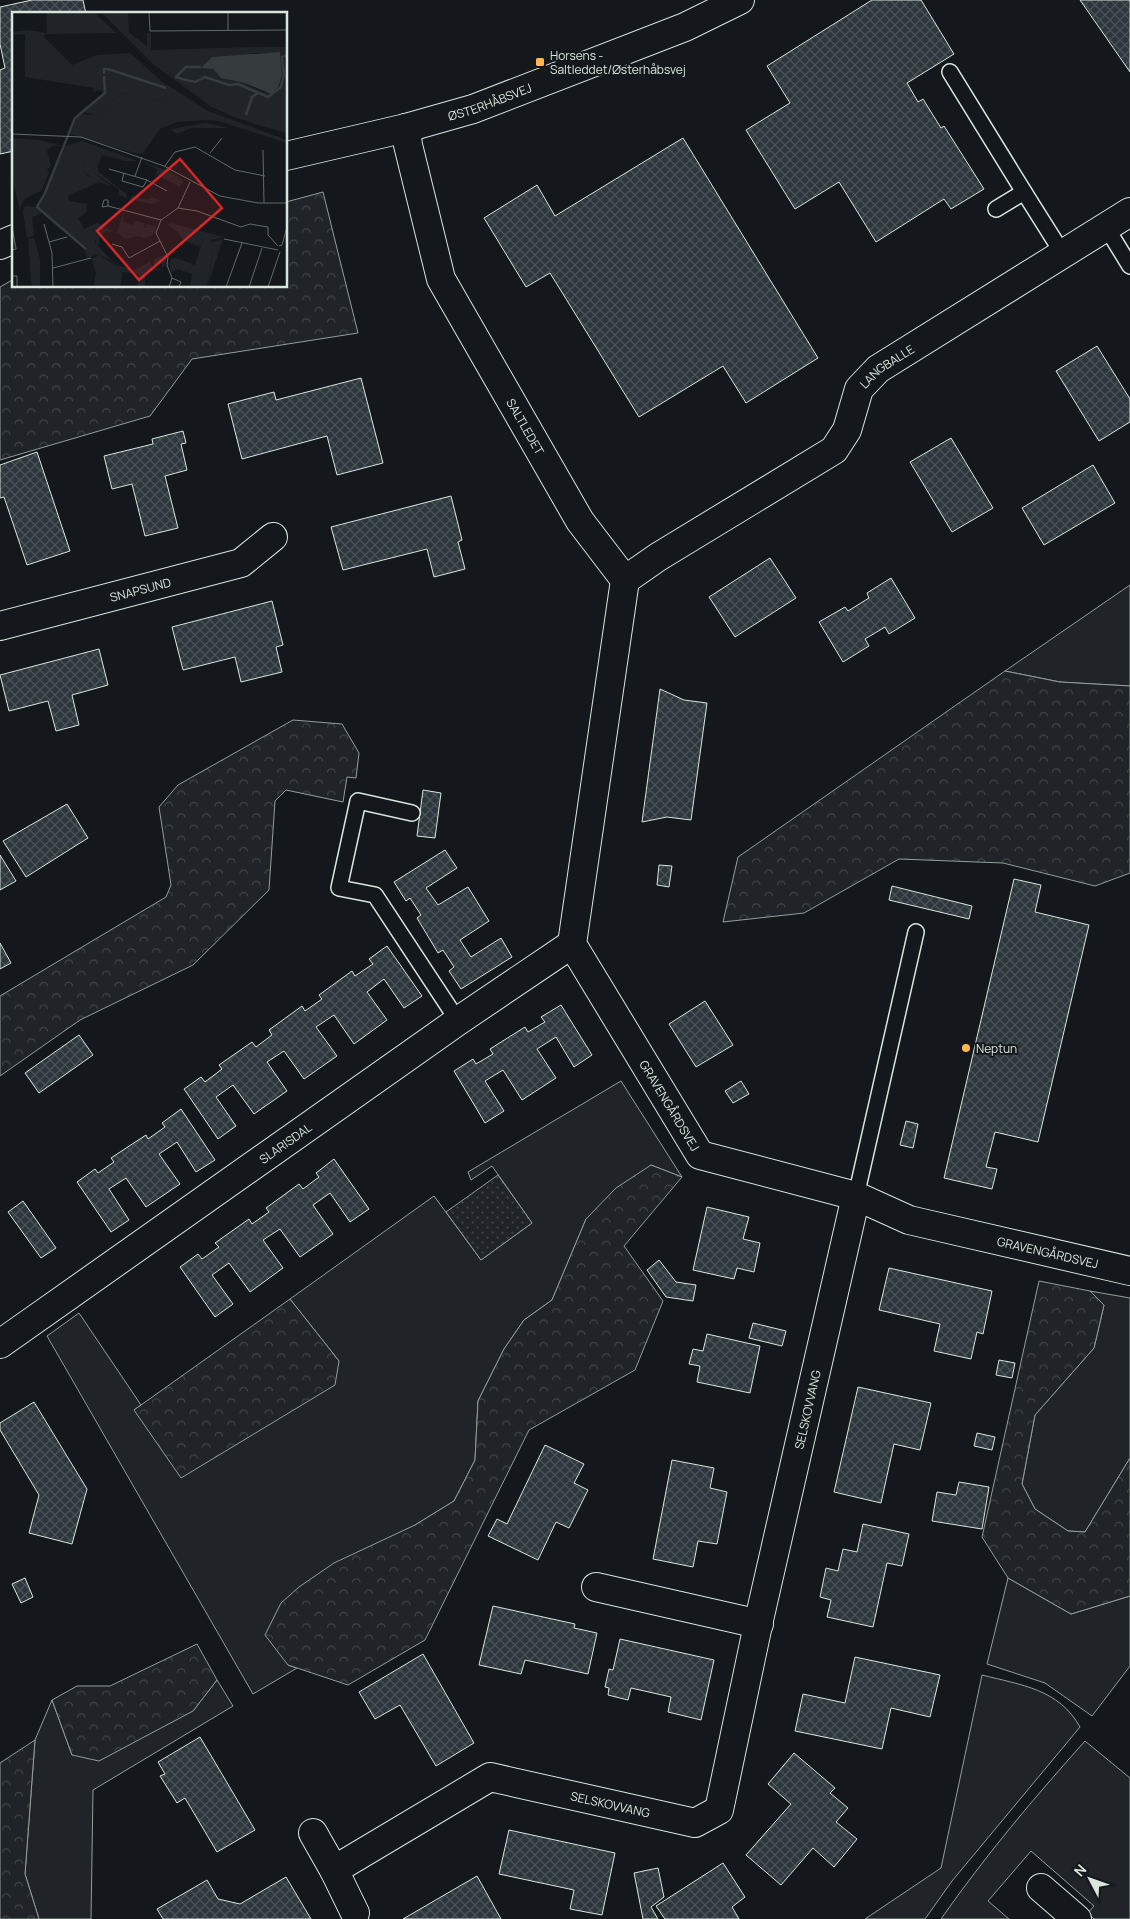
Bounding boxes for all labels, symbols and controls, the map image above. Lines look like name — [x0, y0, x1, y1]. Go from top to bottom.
inset map — [12, 12, 288, 288]
place label: Horsens - Saltleddet/Østerhåbsvej — [550, 47, 686, 78]
marker: Horsens - Saltleddet/Østerhåbsvej — [534, 56, 546, 68]
street label: ØSTERHÅBSVEJ — [446, 79, 534, 124]
street label: LANGBALLE — [856, 340, 917, 392]
street label: SALTLEDET — [503, 395, 549, 458]
street label: SNAPSUND — [108, 573, 173, 605]
place label: Neptun — [976, 1040, 1017, 1057]
marker: Neptun — [960, 1042, 972, 1054]
street label: GRAVENGÅRDSVEJ — [636, 1057, 704, 1154]
street label: SLARISDAL — [256, 1118, 315, 1167]
street label: GRAVENGÅRDSVEJ — [996, 1232, 1100, 1272]
street label: SELSKOVVANG — [790, 1368, 825, 1451]
street label: SELSKOVVANG — [569, 1787, 652, 1821]
north arrow — [1065, 1854, 1115, 1904]
text: N — [1069, 1860, 1090, 1880]

